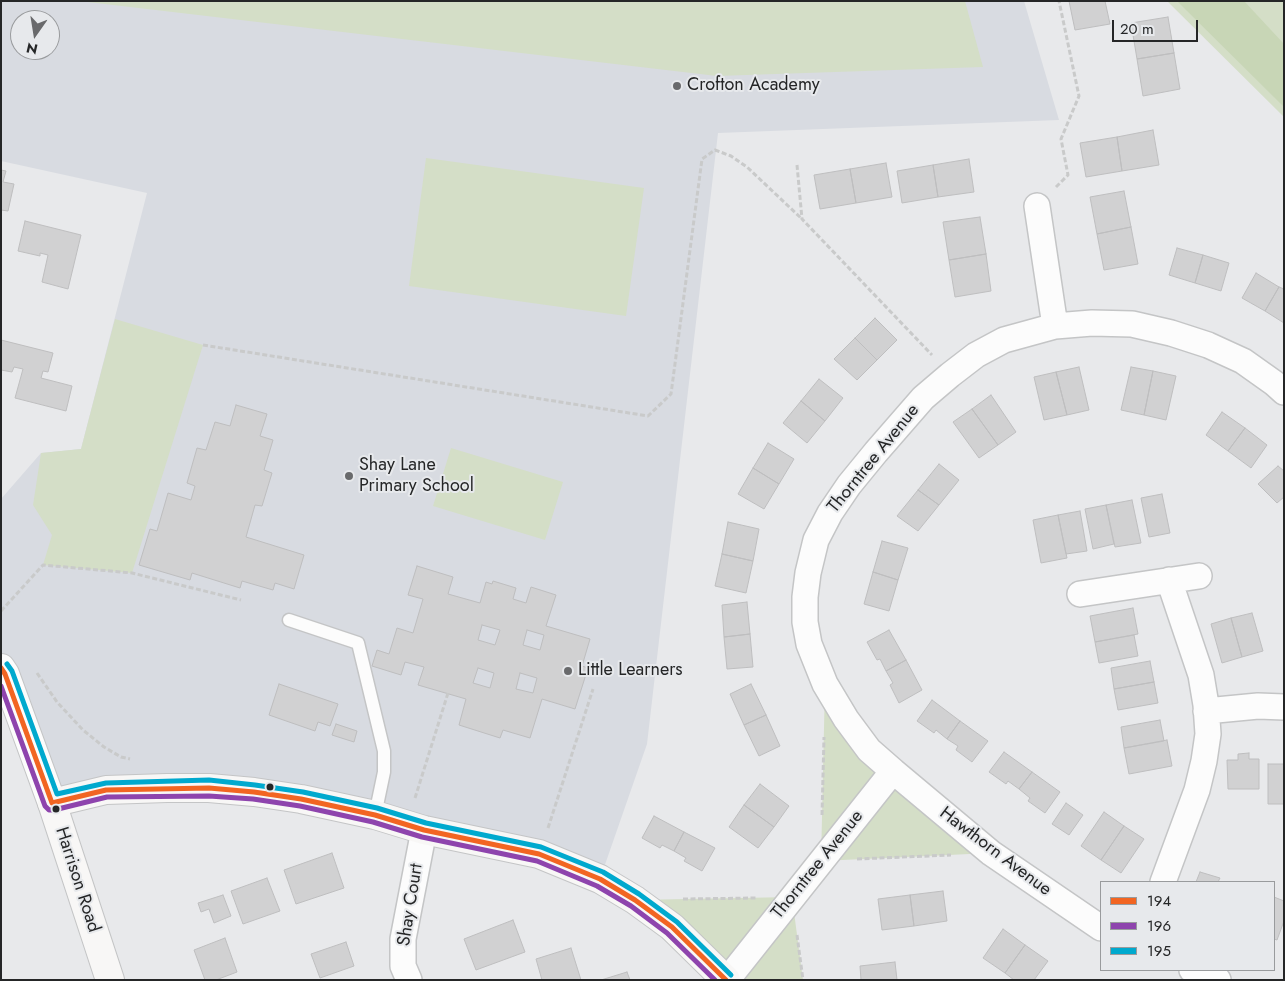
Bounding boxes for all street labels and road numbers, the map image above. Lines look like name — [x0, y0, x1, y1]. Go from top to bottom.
street label: Thorntree Avenue — [824, 400, 924, 518]
street label: Hawthorn Avenue — [935, 803, 1055, 901]
street label: Thorntree Avenue — [768, 806, 868, 924]
street label: Harrison Road — [50, 825, 104, 935]
street label: Shay Court — [394, 862, 428, 948]

